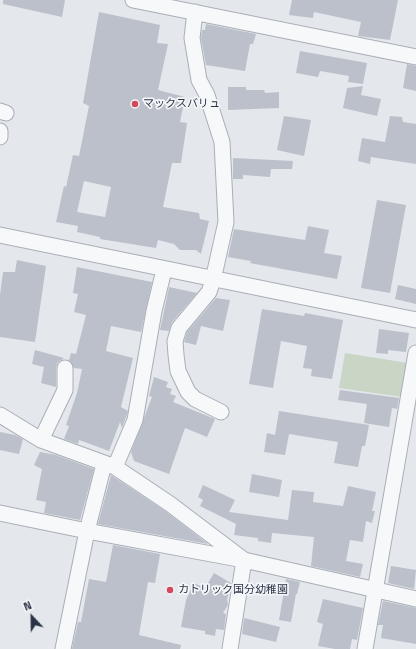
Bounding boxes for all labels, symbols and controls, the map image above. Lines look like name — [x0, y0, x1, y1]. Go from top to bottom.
place label: マックスバリュ — [143, 97, 220, 111]
marker: マックスバリュ — [130, 99, 140, 109]
place label: カトリック国分幼稚園 — [178, 583, 288, 597]
marker: カトリック国分幼稚園 — [165, 585, 175, 595]
north arrow — [12, 597, 52, 637]
text: N — [21, 597, 34, 615]

